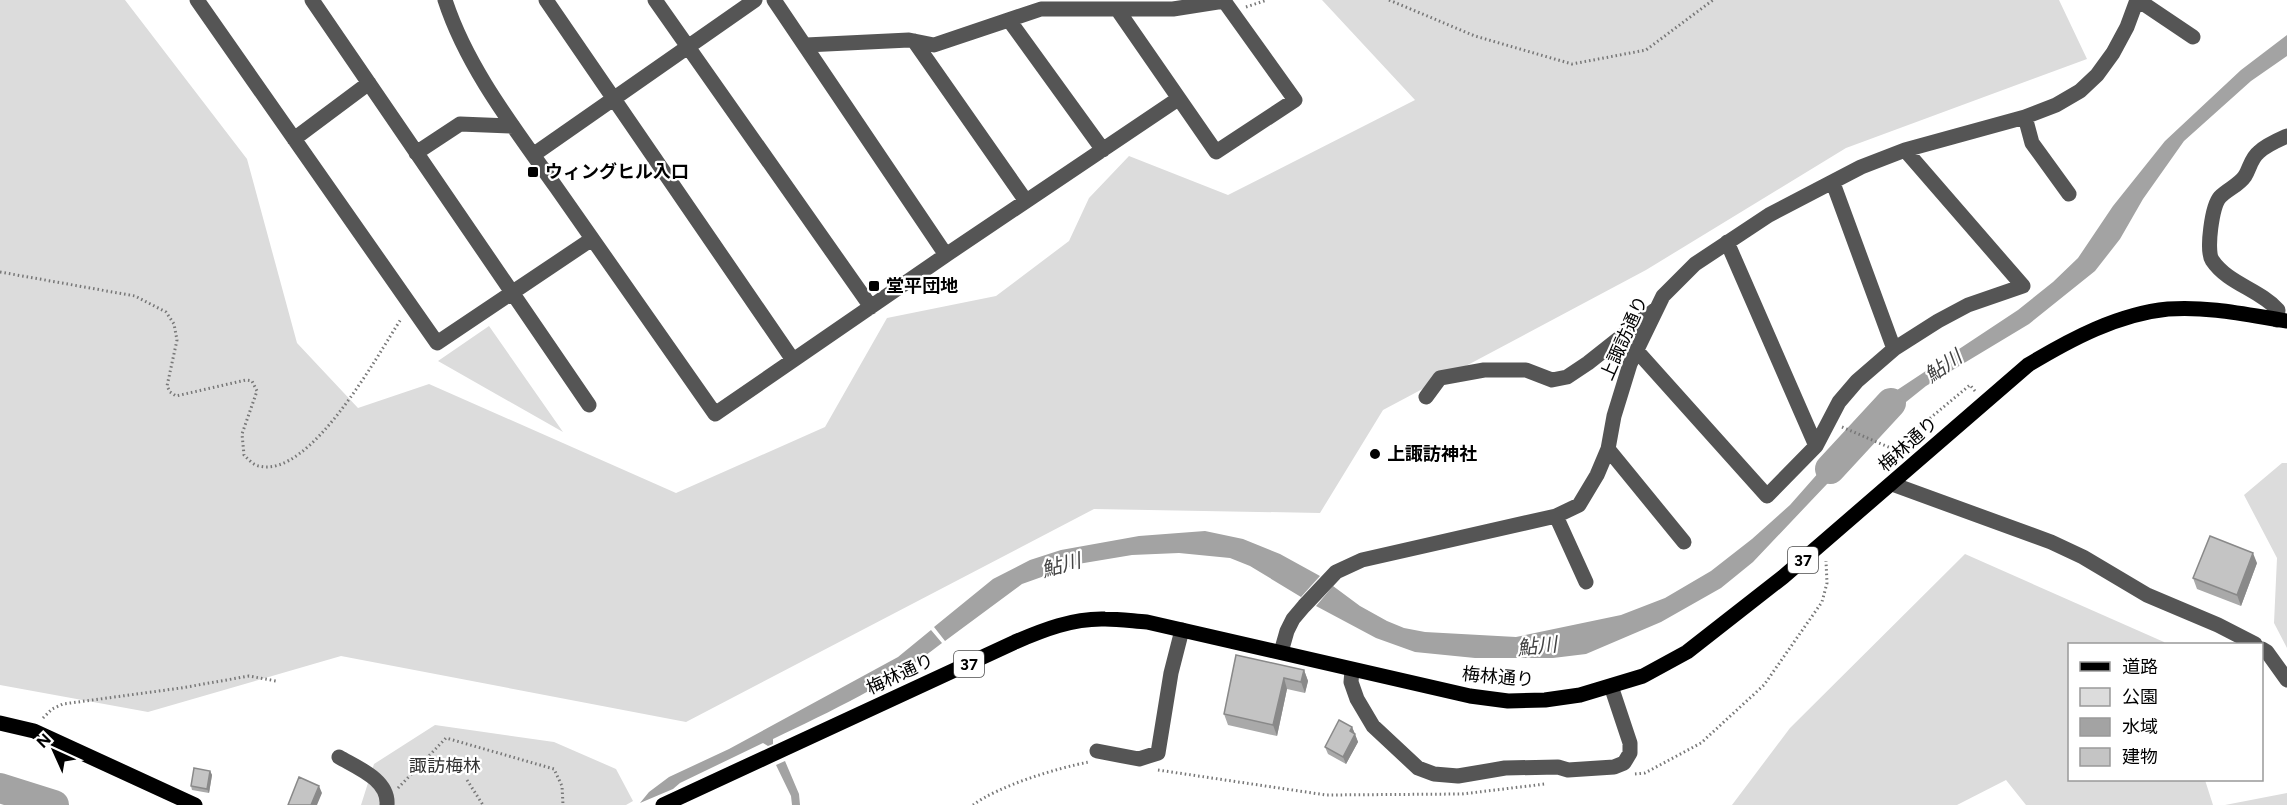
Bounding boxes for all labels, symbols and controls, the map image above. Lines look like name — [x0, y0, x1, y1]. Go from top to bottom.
place label: ウィングヒル入口 — [545, 161, 689, 183]
marker: ウィングヒル入口 — [526, 165, 540, 179]
place label: 堂平団地 — [886, 275, 958, 297]
marker: 堂平団地 — [867, 279, 881, 293]
street label: 上諏訪通り — [1596, 292, 1652, 384]
water label: 鮎川 — [1920, 344, 1968, 387]
street label: 梅林通り — [1874, 412, 1942, 476]
place label: 上諏訪神社 — [1387, 443, 1477, 465]
marker: 上諏訪神社 — [1368, 447, 1382, 461]
road number: 37 — [1788, 547, 1818, 573]
water label: 鮎川 — [1039, 548, 1085, 582]
water label: 鮎川 — [1516, 632, 1560, 660]
legend — [2068, 643, 2263, 781]
street label: 梅林通り — [863, 649, 937, 699]
road number: 37 — [954, 651, 984, 677]
text: 道路 — [2122, 656, 2158, 678]
street label: 梅林通り — [1461, 663, 1535, 691]
text: 公園 — [2122, 686, 2158, 708]
text: 水域 — [2122, 716, 2158, 738]
north arrow — [24, 721, 84, 781]
text: N — [33, 730, 55, 752]
text: 建物 — [2122, 746, 2158, 768]
park label: 諏訪梅林 — [409, 755, 481, 777]

